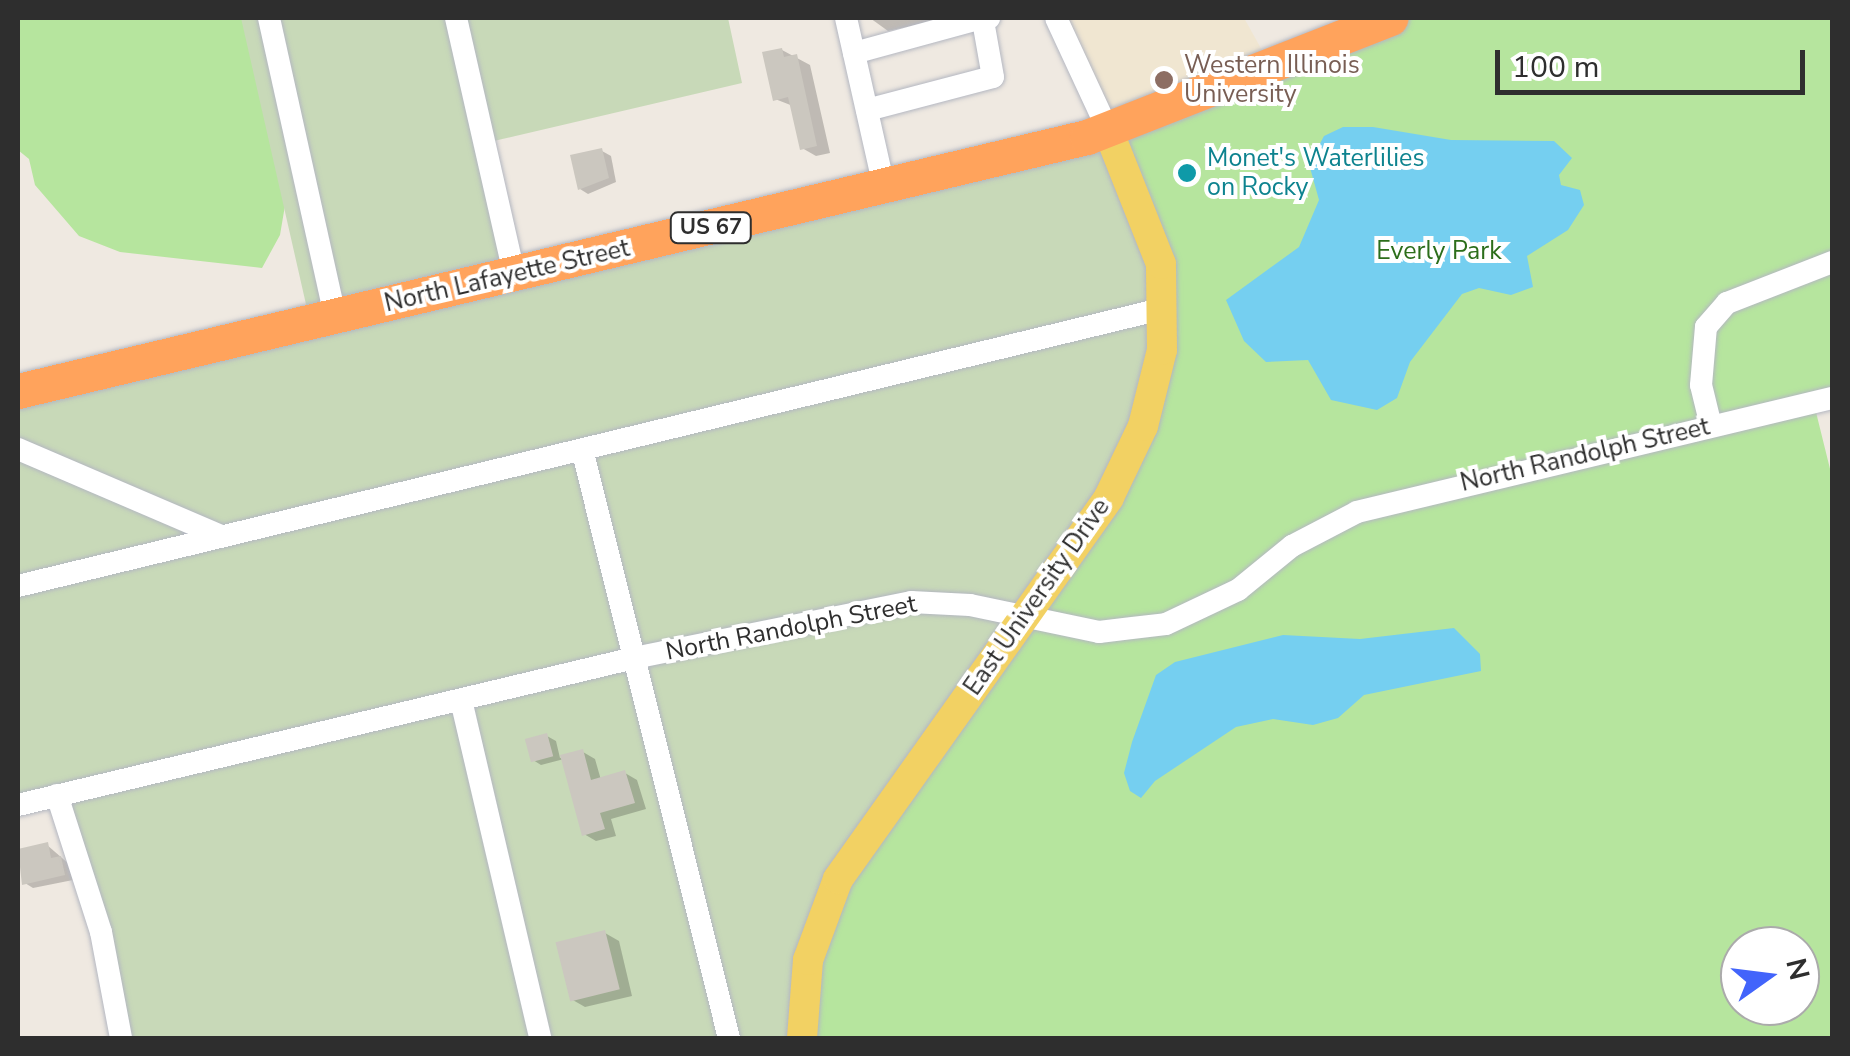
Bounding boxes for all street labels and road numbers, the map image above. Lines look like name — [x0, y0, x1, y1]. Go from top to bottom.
road number: US 67 — [668, 211, 754, 245]
street label: North Lafayette Street — [382, 233, 632, 319]
street label: North Randolph Street — [1457, 412, 1713, 498]
street label: East University Drive — [958, 493, 1116, 701]
street label: North Randolph Street — [663, 589, 919, 667]

